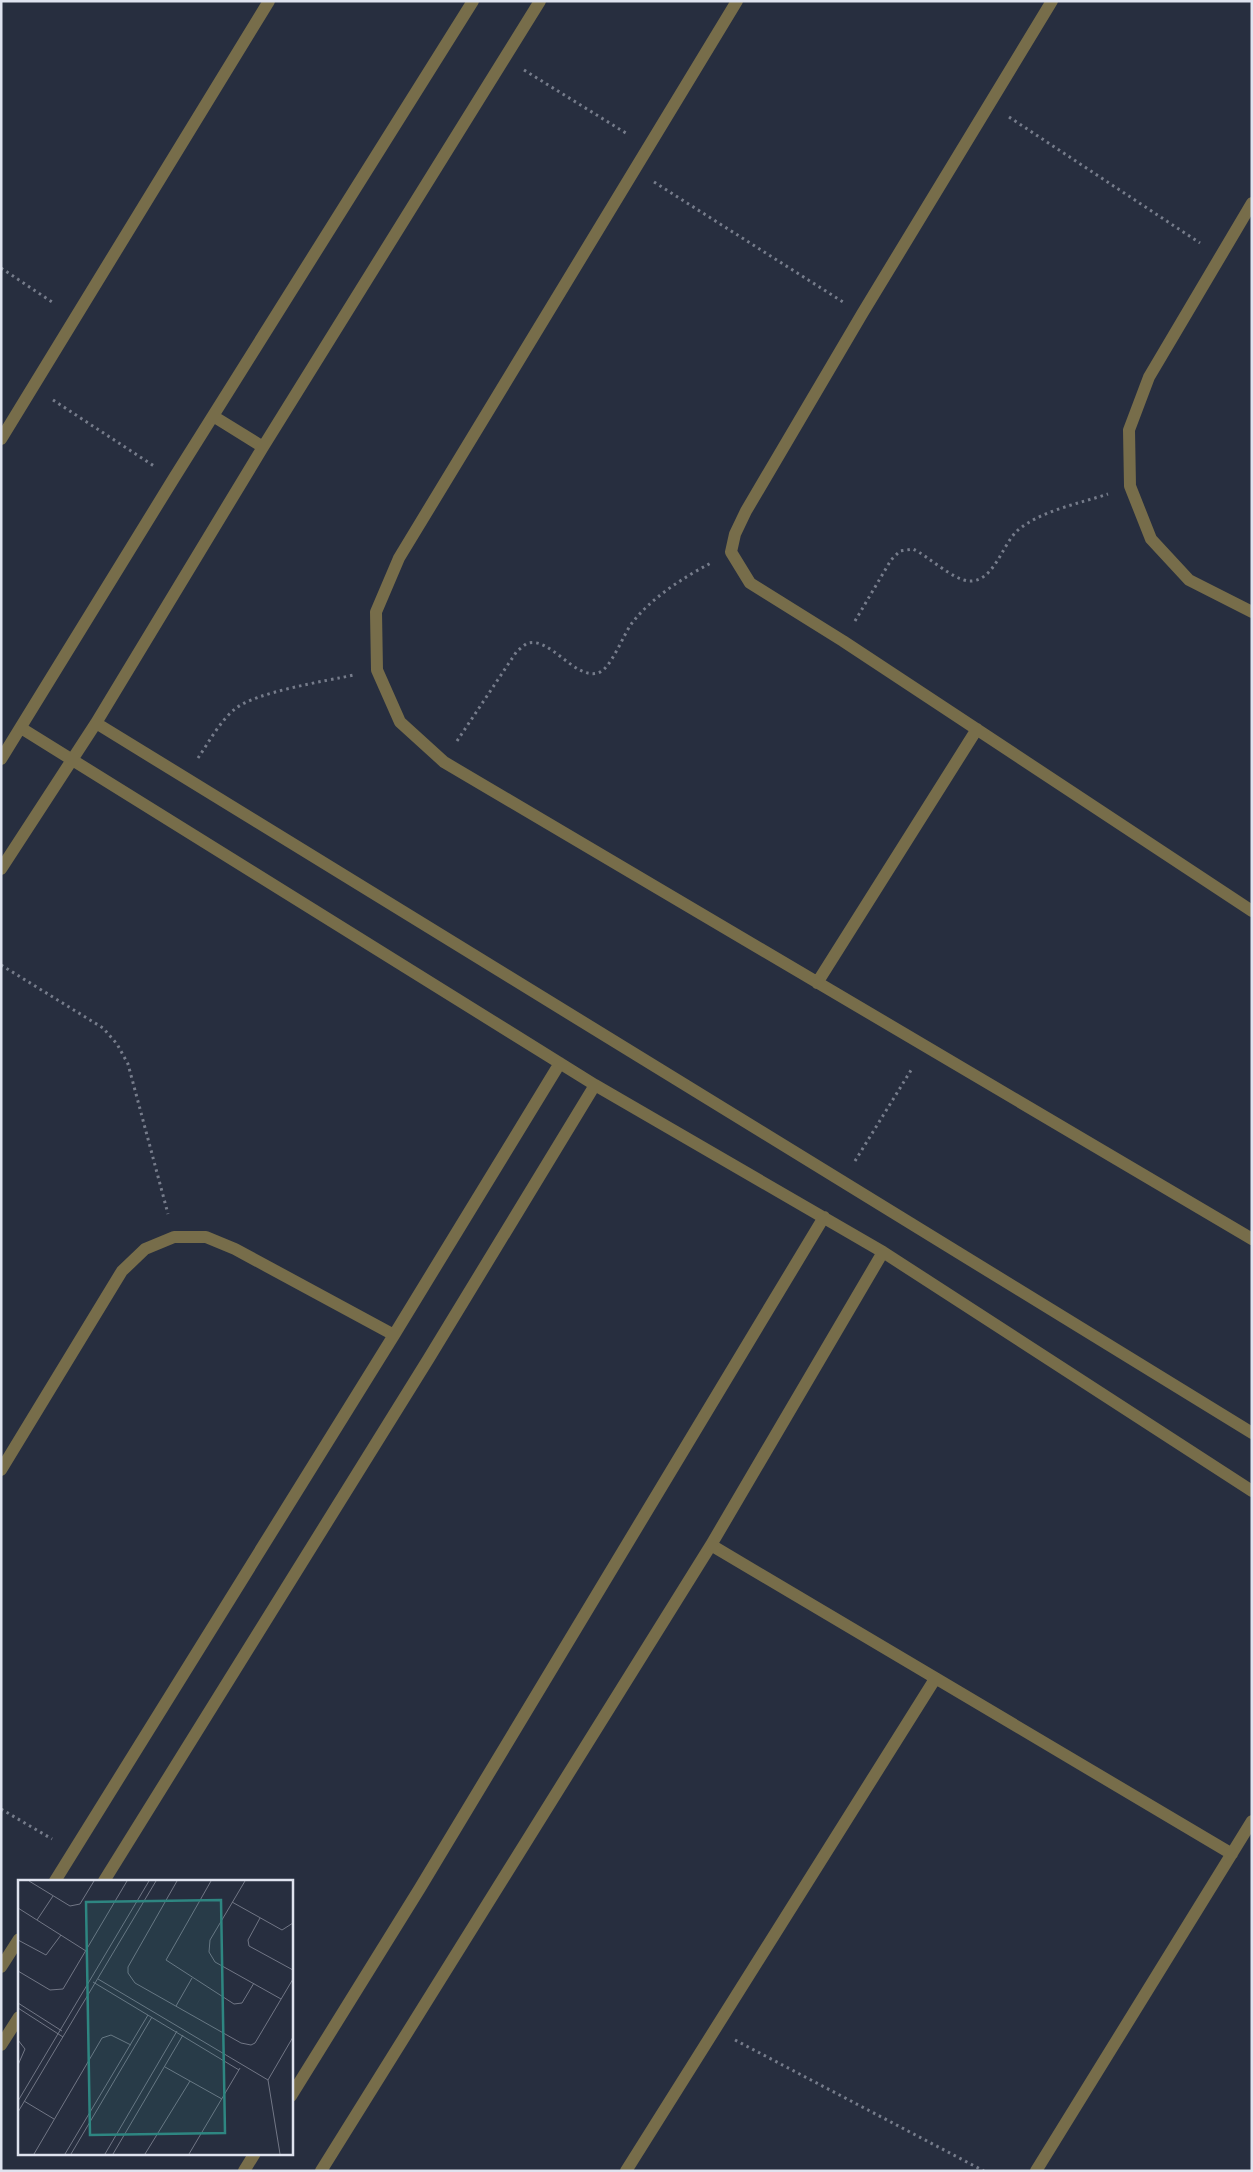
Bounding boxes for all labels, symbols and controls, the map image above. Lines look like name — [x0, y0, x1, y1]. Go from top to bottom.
inset map — [18, 1880, 292, 2154]

